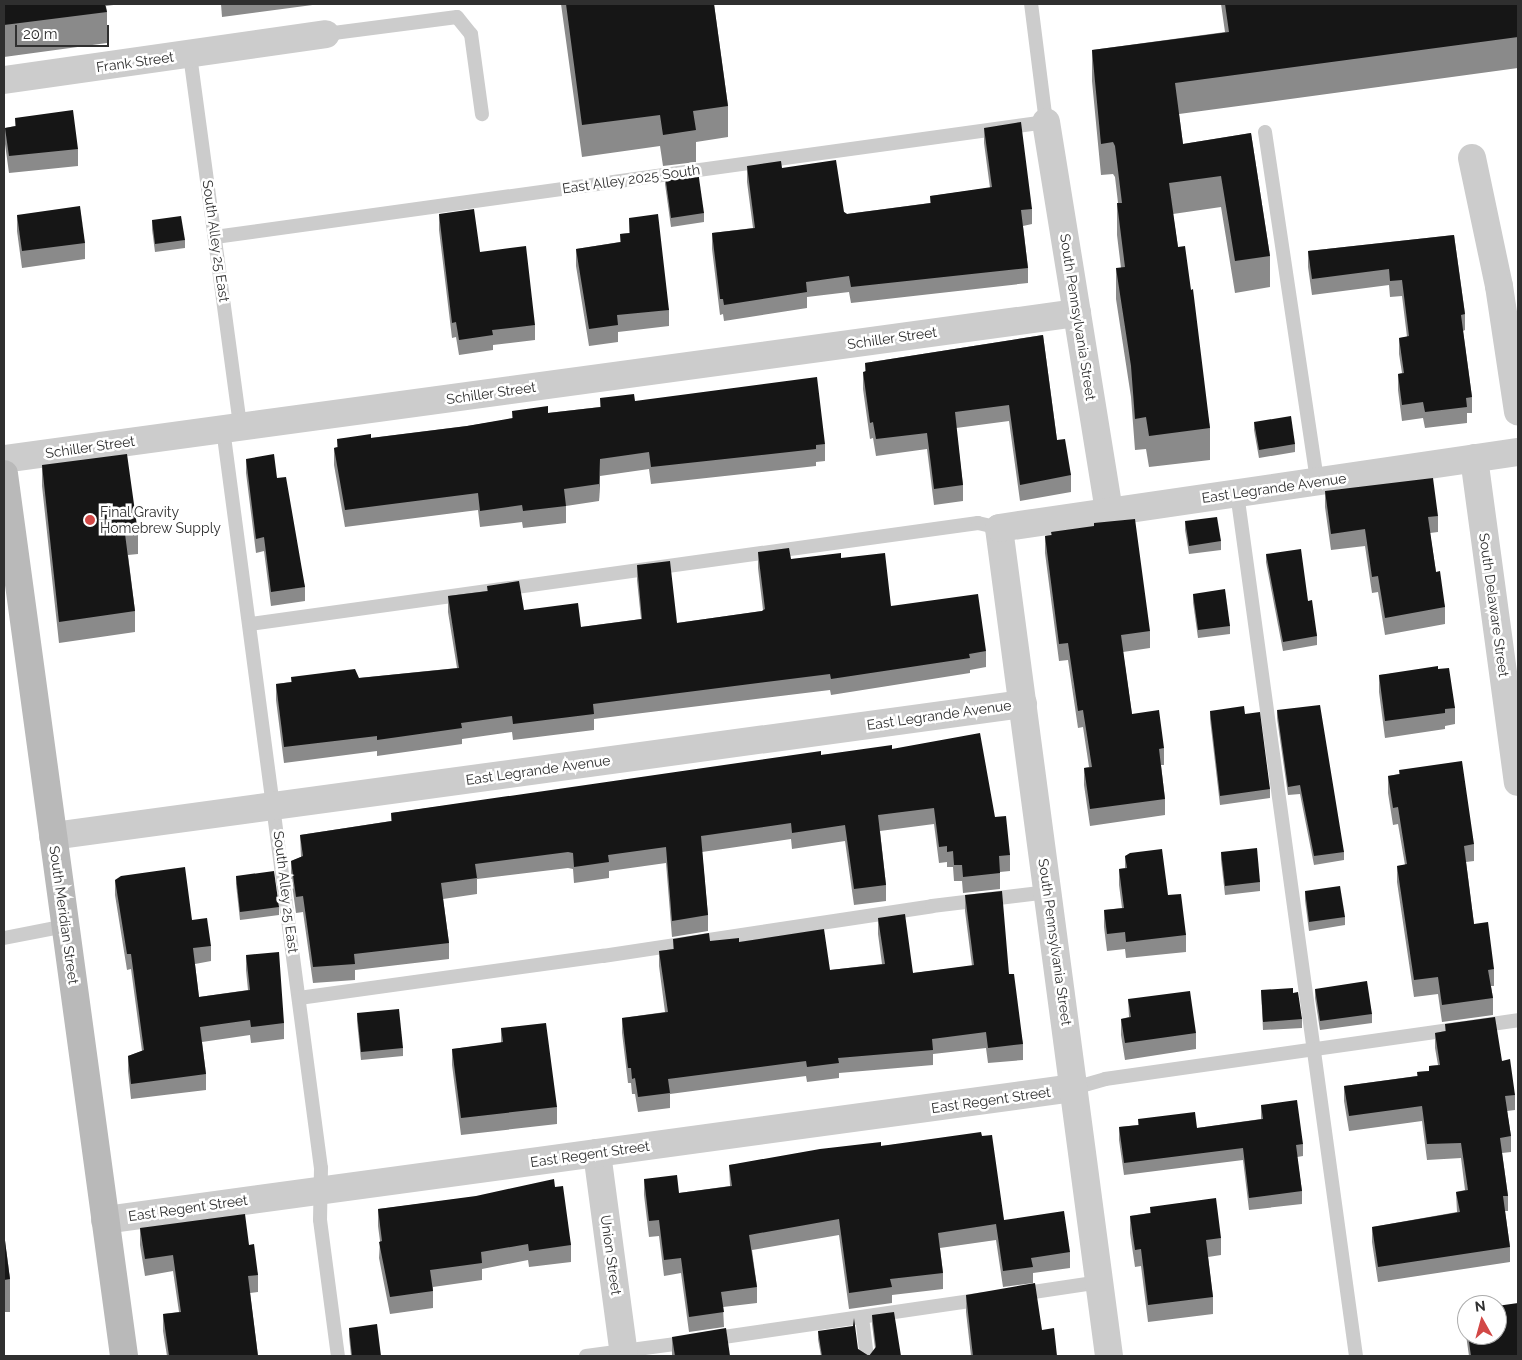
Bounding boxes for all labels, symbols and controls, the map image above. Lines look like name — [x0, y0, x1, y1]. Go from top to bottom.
scale bar — [18, 15, 111, 47]
text: 20 m — [23, 25, 58, 43]
street label: Frank Street — [95, 48, 175, 76]
street label: East Alley 2025 South — [561, 161, 701, 197]
street label: South Alley 25 East — [199, 178, 233, 304]
street label: South Pennsylvania Street — [1057, 232, 1099, 402]
street label: Schiller Street — [846, 323, 938, 353]
street label: Schiller Street — [445, 378, 537, 408]
street label: Schiller Street — [44, 432, 136, 462]
street label: East Legrande Avenue — [1200, 470, 1348, 506]
place label: Final Gravity Homebrew Supply — [100, 504, 221, 536]
marker: Final Gravity Homebrew Supply — [84, 514, 96, 526]
street label: South Delaware Street — [1476, 532, 1512, 678]
street label: East Legrande Avenue — [865, 697, 1013, 733]
street label: East Legrande Avenue — [464, 752, 612, 788]
street label: South Alley 25 East — [270, 829, 302, 955]
street label: South Meridian Street — [46, 845, 82, 985]
street label: South Pennsylvania Street — [1035, 857, 1075, 1027]
street label: East Regent Street — [930, 1083, 1052, 1117]
street label: East Regent Street — [529, 1137, 651, 1171]
street label: East Regent Street — [127, 1191, 249, 1225]
street label: Union Street — [597, 1214, 625, 1296]
north arrow — [1457, 1295, 1507, 1345]
text: N — [1474, 1298, 1487, 1315]

